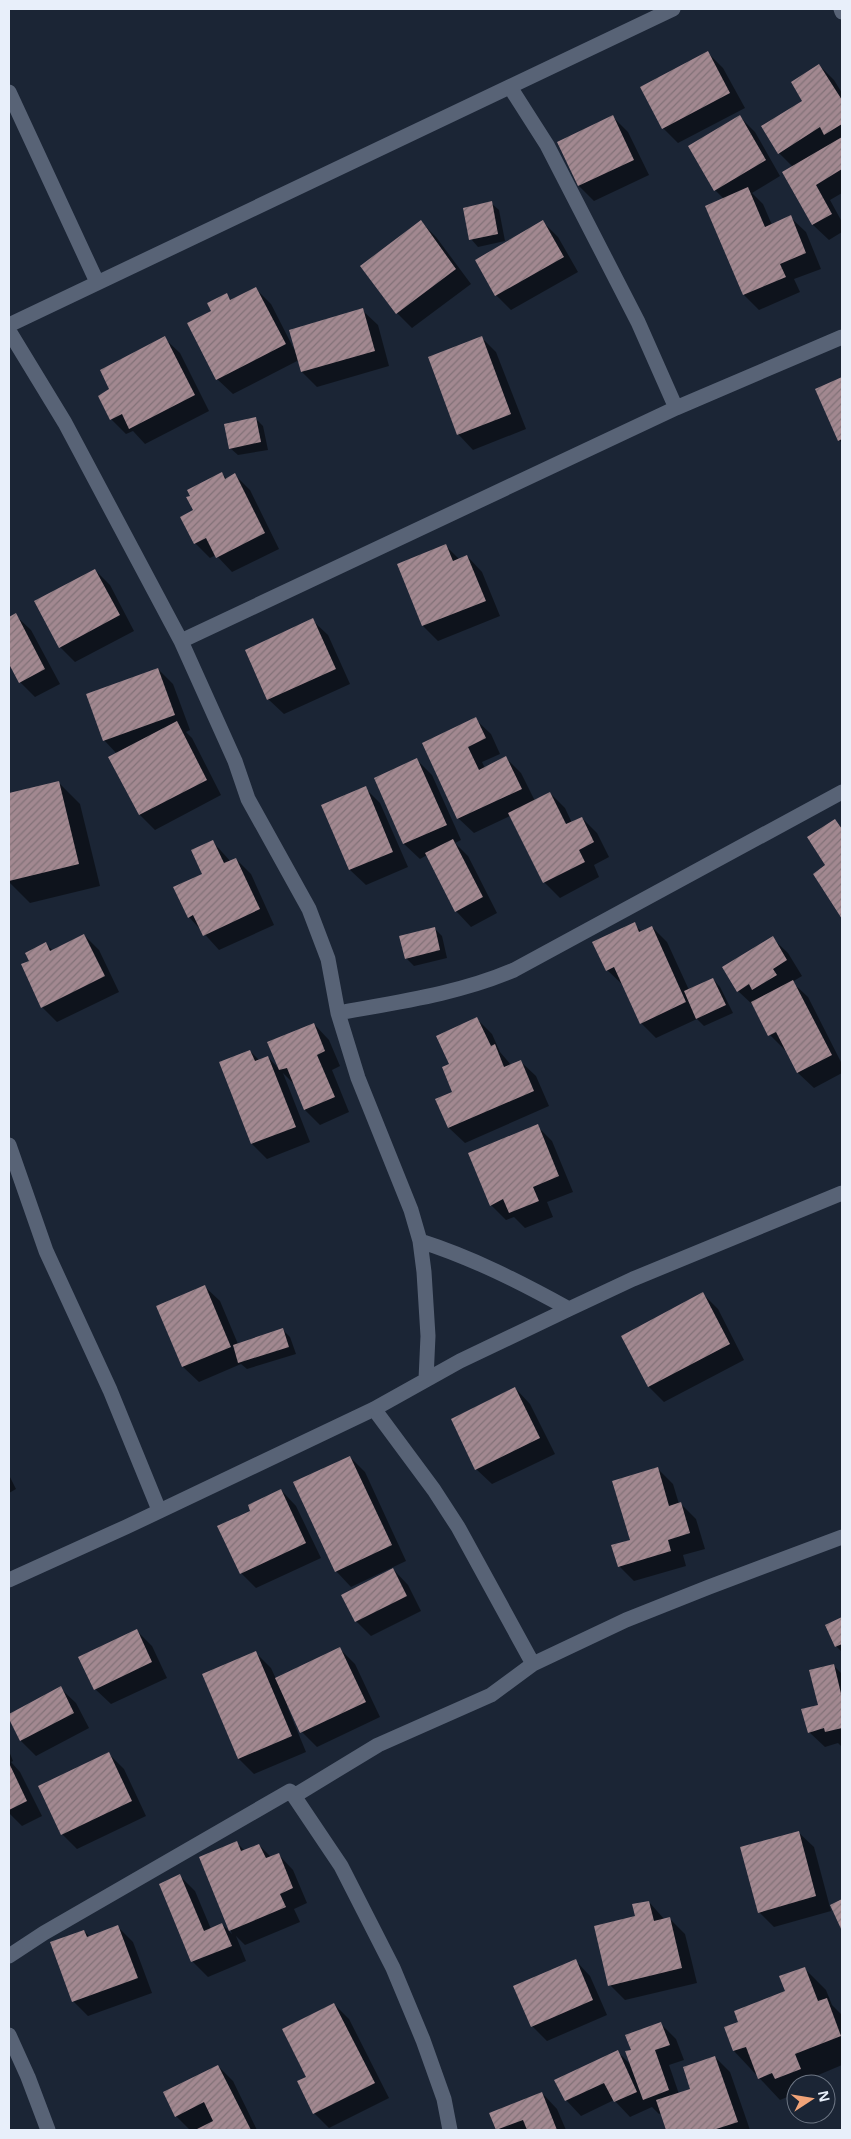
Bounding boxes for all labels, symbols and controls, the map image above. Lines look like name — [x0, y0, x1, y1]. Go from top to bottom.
north arrow — [786, 2074, 836, 2124]
text: N — [814, 2089, 835, 2104]

